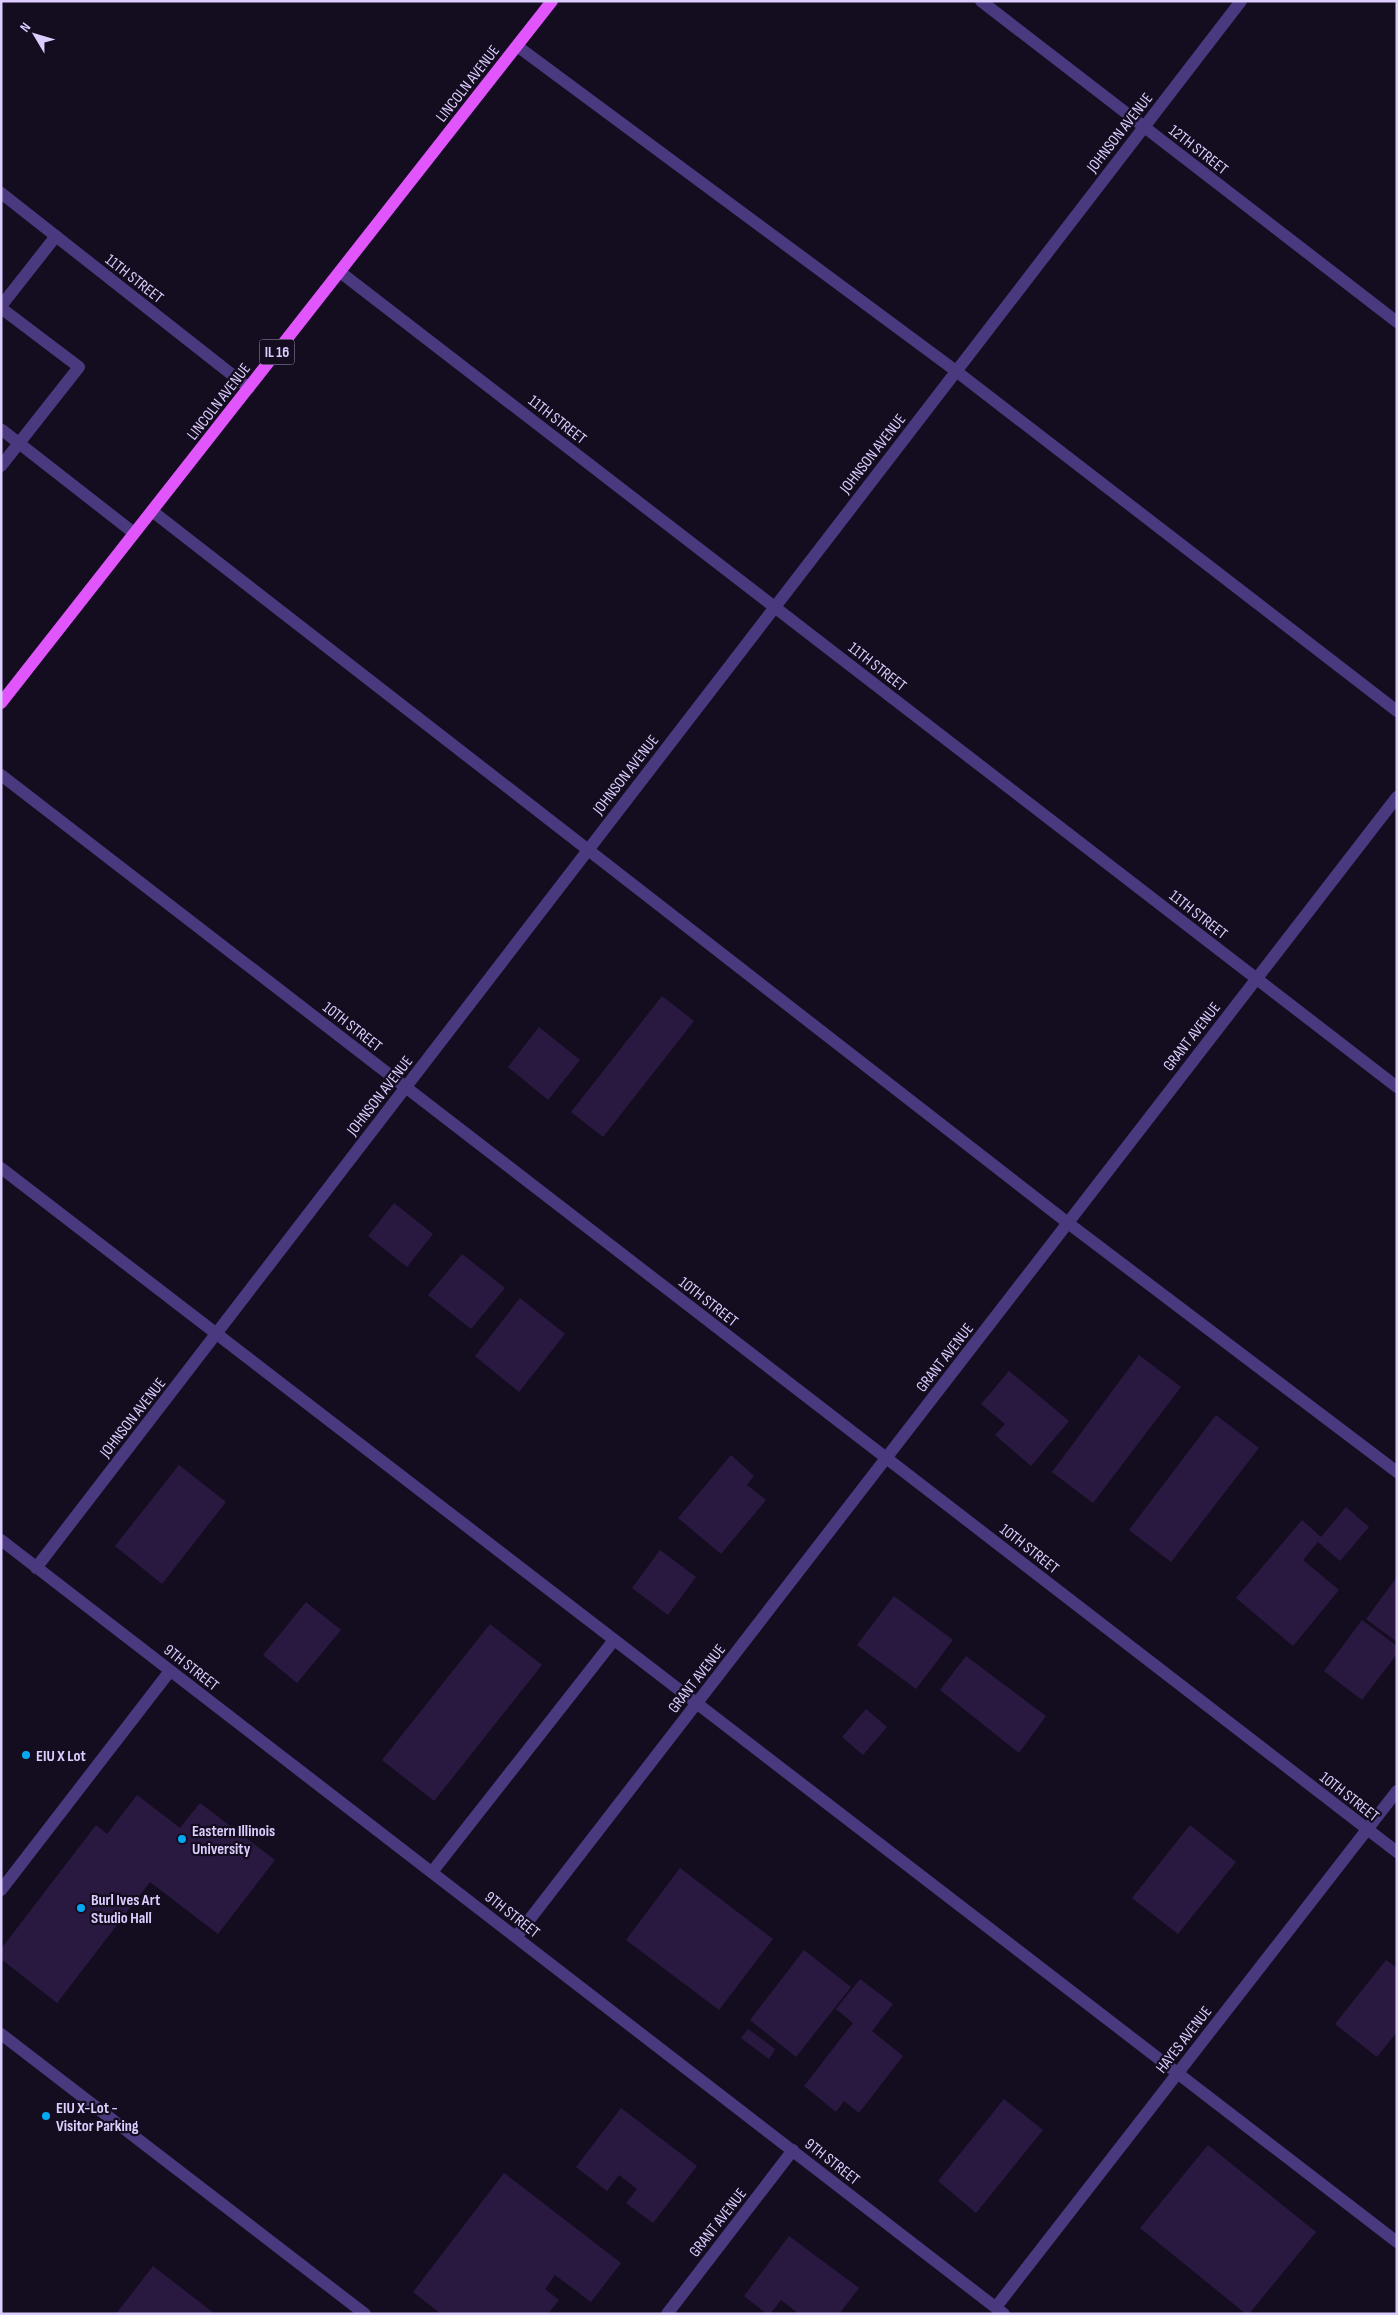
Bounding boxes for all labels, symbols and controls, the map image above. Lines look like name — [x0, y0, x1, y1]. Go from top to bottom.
north arrow — [10, 10, 60, 60]
text: N — [16, 19, 34, 35]
street label: LINCOLN AVENUE — [432, 42, 504, 126]
street label: JOHNSON AVENUE — [1083, 89, 1157, 177]
street label: 12TH STREET — [1165, 121, 1232, 179]
street label: 11TH STREET — [101, 251, 167, 308]
road number: IL 16 — [260, 340, 294, 364]
street label: LINCOLN AVENUE — [183, 360, 255, 444]
street label: 11TH STREET — [524, 392, 590, 449]
street label: JOHNSON AVENUE — [836, 410, 910, 498]
street label: 11TH STREET — [844, 639, 910, 696]
street label: JOHNSON AVENUE — [589, 731, 663, 819]
street label: 11TH STREET — [1165, 887, 1231, 944]
street label: 10TH STREET — [319, 998, 386, 1056]
street label: GRANT AVENUE — [1159, 999, 1225, 1075]
street label: JOHNSON AVENUE — [343, 1052, 417, 1140]
street label: 10TH STREET — [675, 1273, 742, 1331]
street label: GRANT AVENUE — [912, 1320, 978, 1396]
street label: JOHNSON AVENUE — [96, 1374, 170, 1462]
street label: 10TH STREET — [996, 1520, 1063, 1578]
street label: 9TH STREET — [160, 1641, 223, 1696]
street label: GRANT AVENUE — [664, 1641, 730, 1717]
place label: EIU X Lot — [36, 1747, 86, 1766]
marker: EIU X Lot — [20, 1749, 32, 1761]
street label: 10TH STREET — [1316, 1768, 1383, 1826]
place label: Eastern Illinois University — [192, 1822, 275, 1859]
marker: Eastern Illinois University — [176, 1833, 188, 1845]
street label: 9TH STREET — [481, 1888, 544, 1943]
place label: Burl Ives Art Studio Hall — [91, 1891, 160, 1928]
marker: Burl Ives Art Studio Hall — [75, 1902, 87, 1914]
street label: HAYES AVENUE — [1152, 2003, 1216, 2077]
place label: EIU X-Lot - Visitor Parking — [56, 2099, 139, 2136]
marker: EIU X-Lot - Visitor Parking — [40, 2110, 52, 2122]
street label: 9TH STREET — [801, 2135, 864, 2190]
street label: GRANT AVENUE — [685, 2185, 751, 2261]

